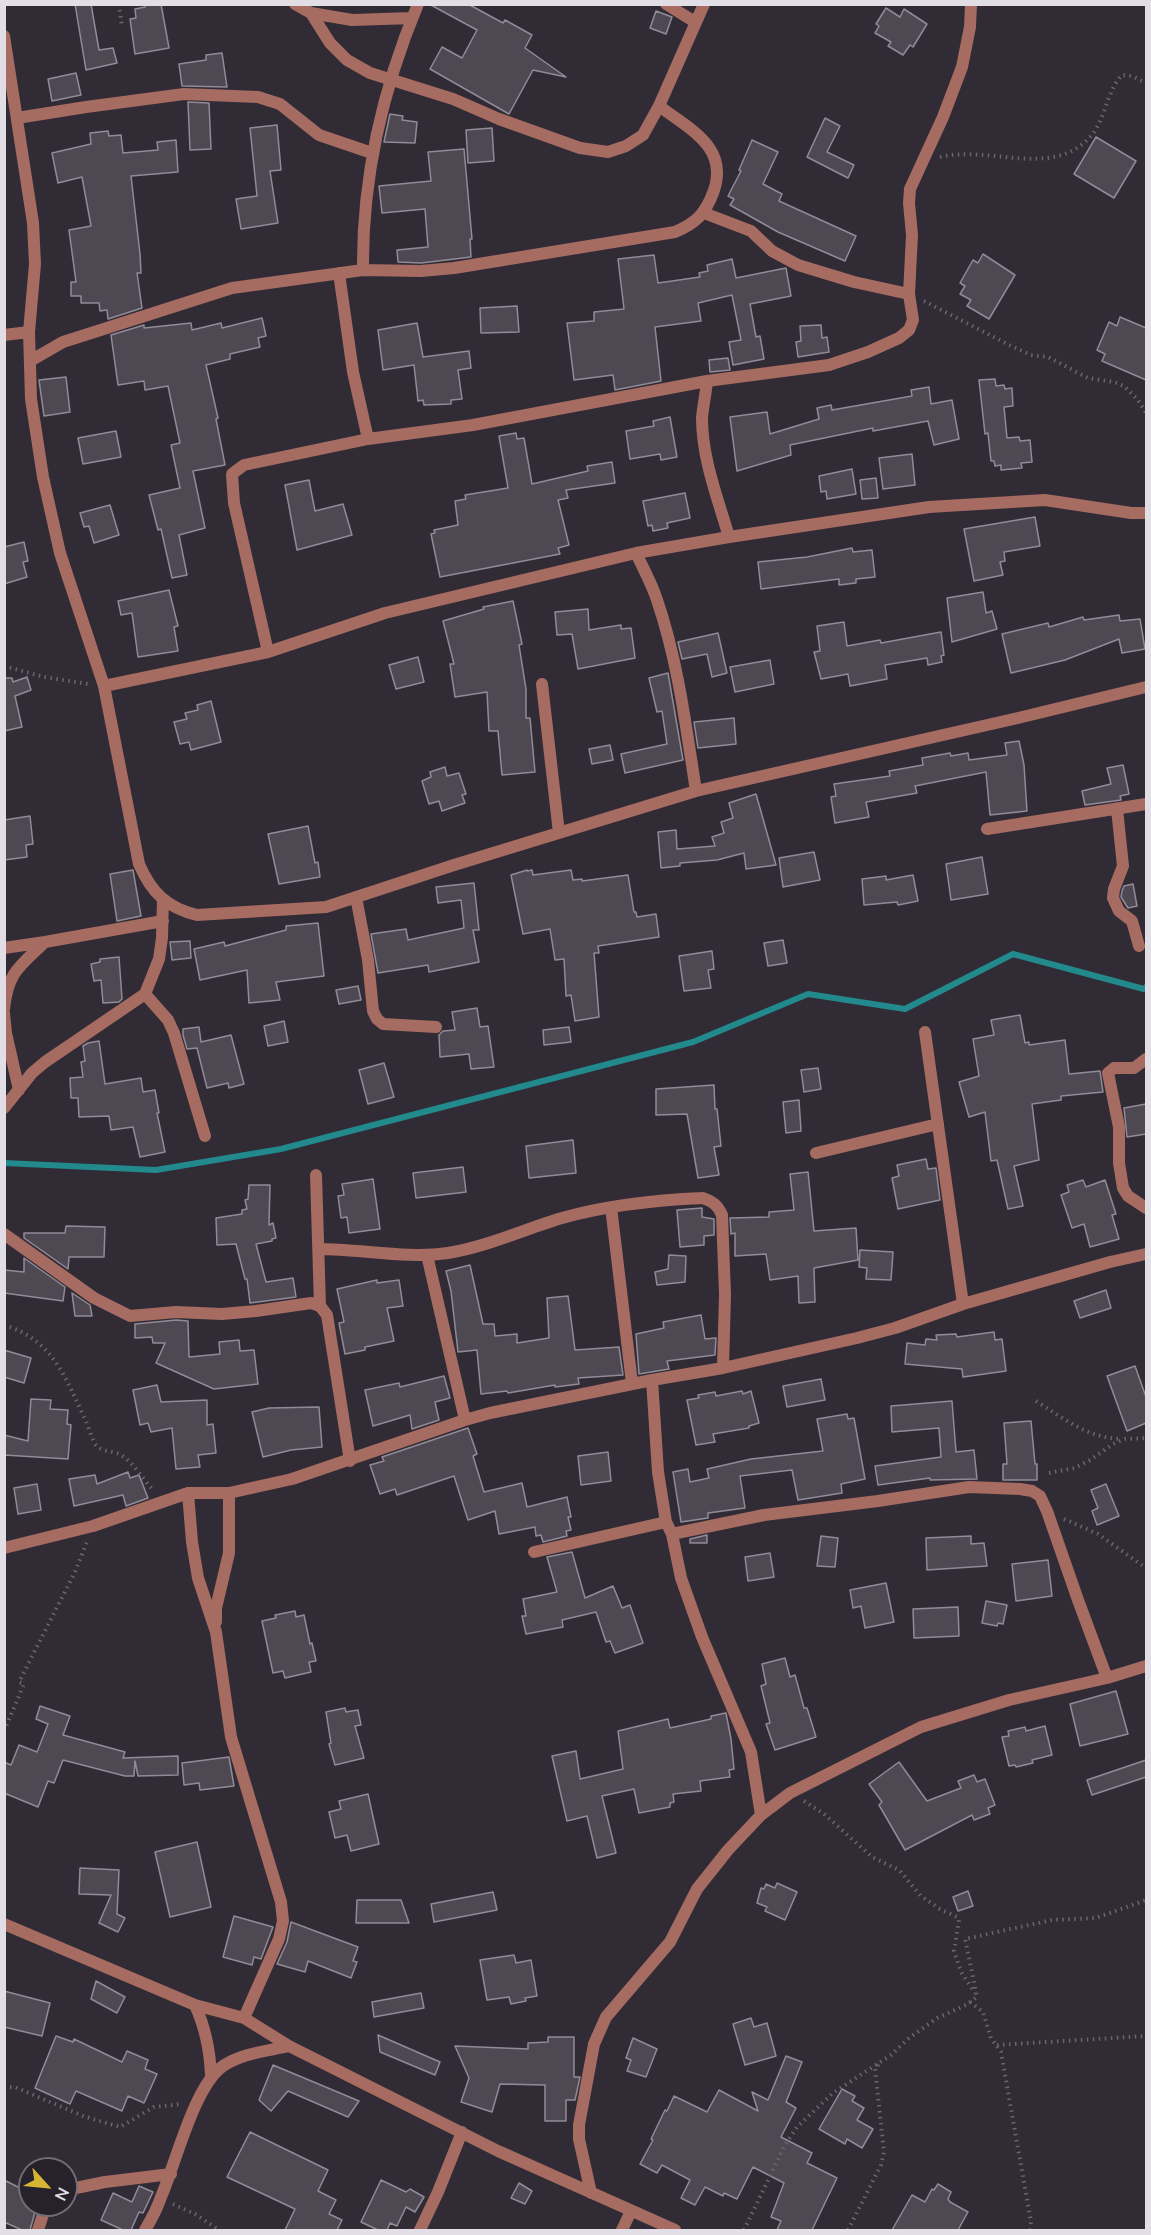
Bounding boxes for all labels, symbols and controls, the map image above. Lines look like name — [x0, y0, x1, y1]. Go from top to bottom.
north arrow — [18, 2157, 78, 2217]
text: N — [51, 2184, 74, 2204]

